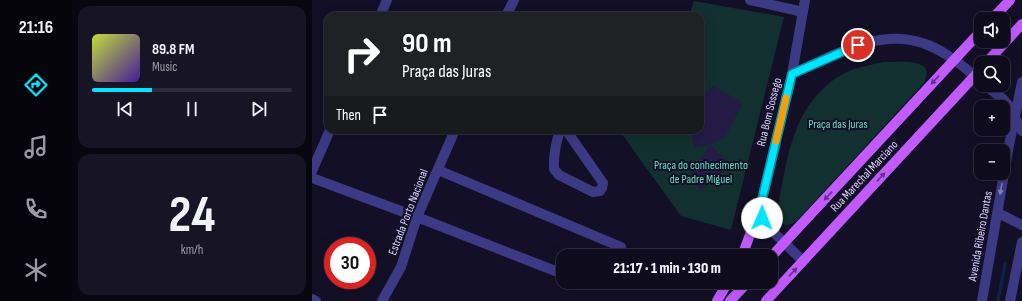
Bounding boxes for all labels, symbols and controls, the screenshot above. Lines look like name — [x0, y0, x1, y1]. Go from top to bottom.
map controls — [974, 12, 1010, 180]
button: sound — [974, 12, 1010, 48]
text: 21:16 — [19, 17, 53, 38]
text: 90 m — [402, 27, 452, 60]
icon: right — [336, 28, 388, 80]
pin — [841, 28, 875, 62]
icon: arrive — [847, 34, 869, 56]
text: 89.8 FM — [152, 40, 195, 59]
button: search — [974, 56, 1010, 92]
text: Music — [152, 59, 177, 75]
text: Praça das Juras — [402, 61, 491, 82]
icon: directions — [22, 71, 50, 99]
one-way arrow — [931, 75, 940, 85]
street label: Rua Bom Sossego — [754, 76, 785, 148]
icon: previous — [114, 98, 136, 120]
icon: pause — [181, 98, 203, 120]
icon: next — [248, 98, 270, 120]
button: + — [974, 100, 1010, 136]
icon: arrive — [369, 104, 391, 126]
text: Then — [336, 106, 361, 125]
park label: Praça das Juras — [808, 117, 868, 132]
icon: music — [22, 133, 50, 161]
street label: Rua Marechal Marciano — [827, 137, 901, 215]
button: − — [974, 144, 1010, 180]
park label: Praça do conhecimento de Padre Miguel — [654, 158, 748, 187]
street label: Estrada Porto Nacional — [385, 167, 432, 257]
one-way arrow — [876, 172, 886, 182]
one-way arrow — [998, 183, 1004, 195]
text: 24 — [169, 184, 215, 247]
street label: Avenida Ribeiro Dantas — [965, 190, 996, 283]
one-way arrow — [823, 191, 833, 201]
icon: phone — [22, 195, 50, 223]
position arrow — [741, 197, 783, 239]
speed limit sign: 30 — [324, 237, 376, 289]
text: km/h — [181, 242, 203, 258]
icon: climate — [22, 256, 50, 284]
text: 21:17 · 1 min · 130 m — [613, 259, 721, 278]
one-way arrow — [788, 267, 798, 277]

